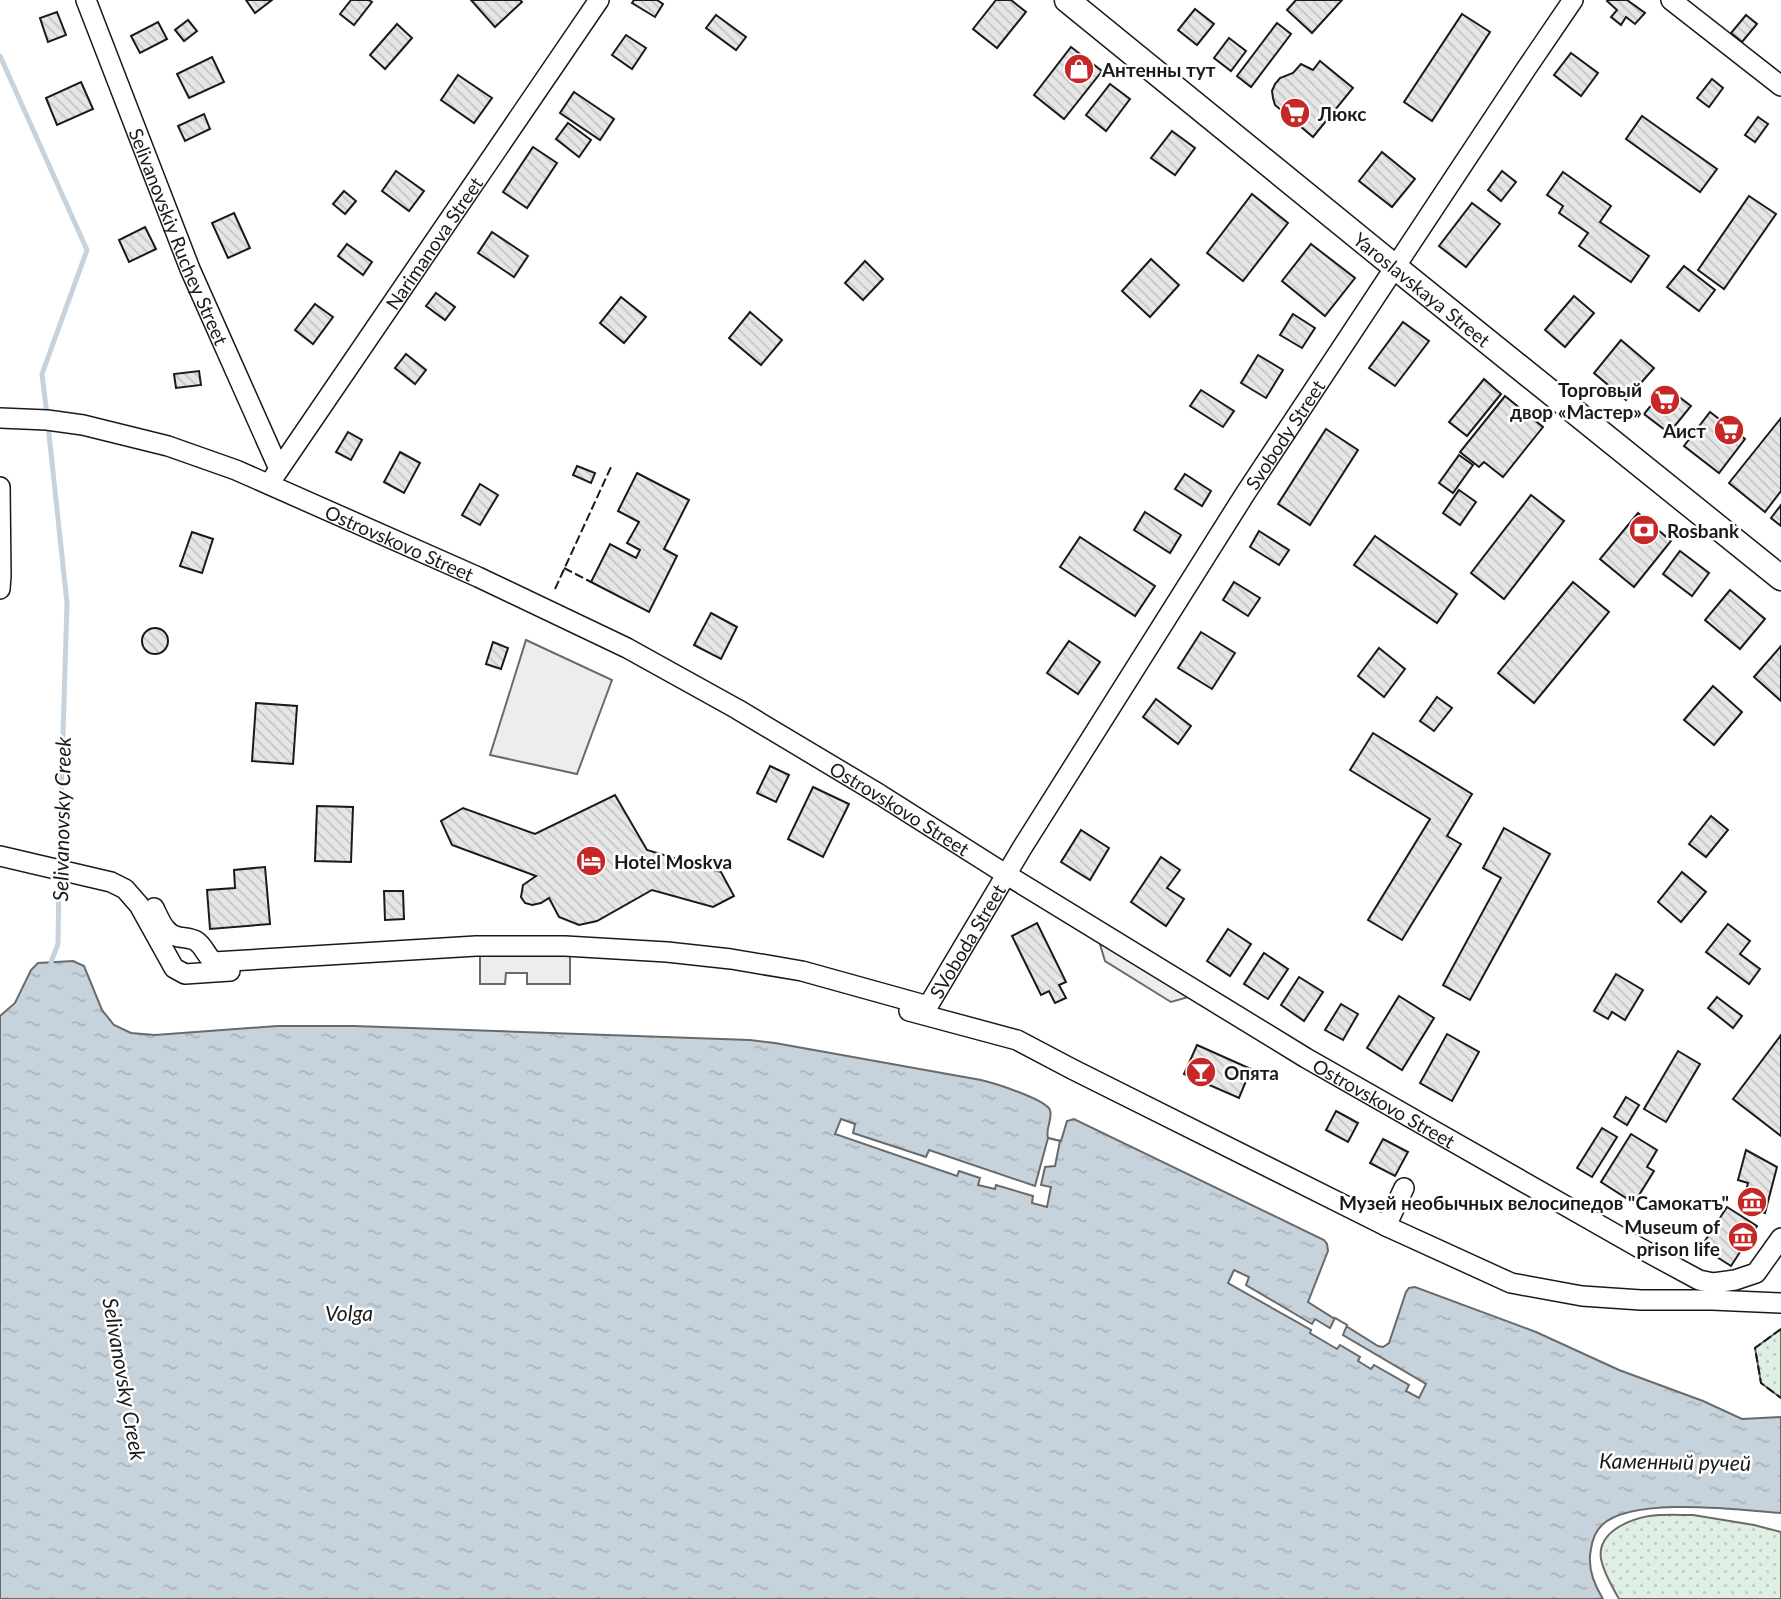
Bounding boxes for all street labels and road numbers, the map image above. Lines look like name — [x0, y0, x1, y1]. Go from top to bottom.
street label: Selivanovskiy Ruchey Street — [125, 125, 234, 348]
street label: Narimanova Street — [380, 172, 487, 313]
street label: Yaroslavskaya Street — [1349, 227, 1496, 351]
street label: Svobody Street — [1240, 375, 1329, 493]
street label: Ostrovskovo Street — [322, 500, 478, 585]
street label: Ostrovskovo Street — [826, 756, 974, 860]
street label: SVoboda Street — [924, 879, 1010, 1002]
street label: Ostrovskovo Street — [1309, 1053, 1460, 1152]

